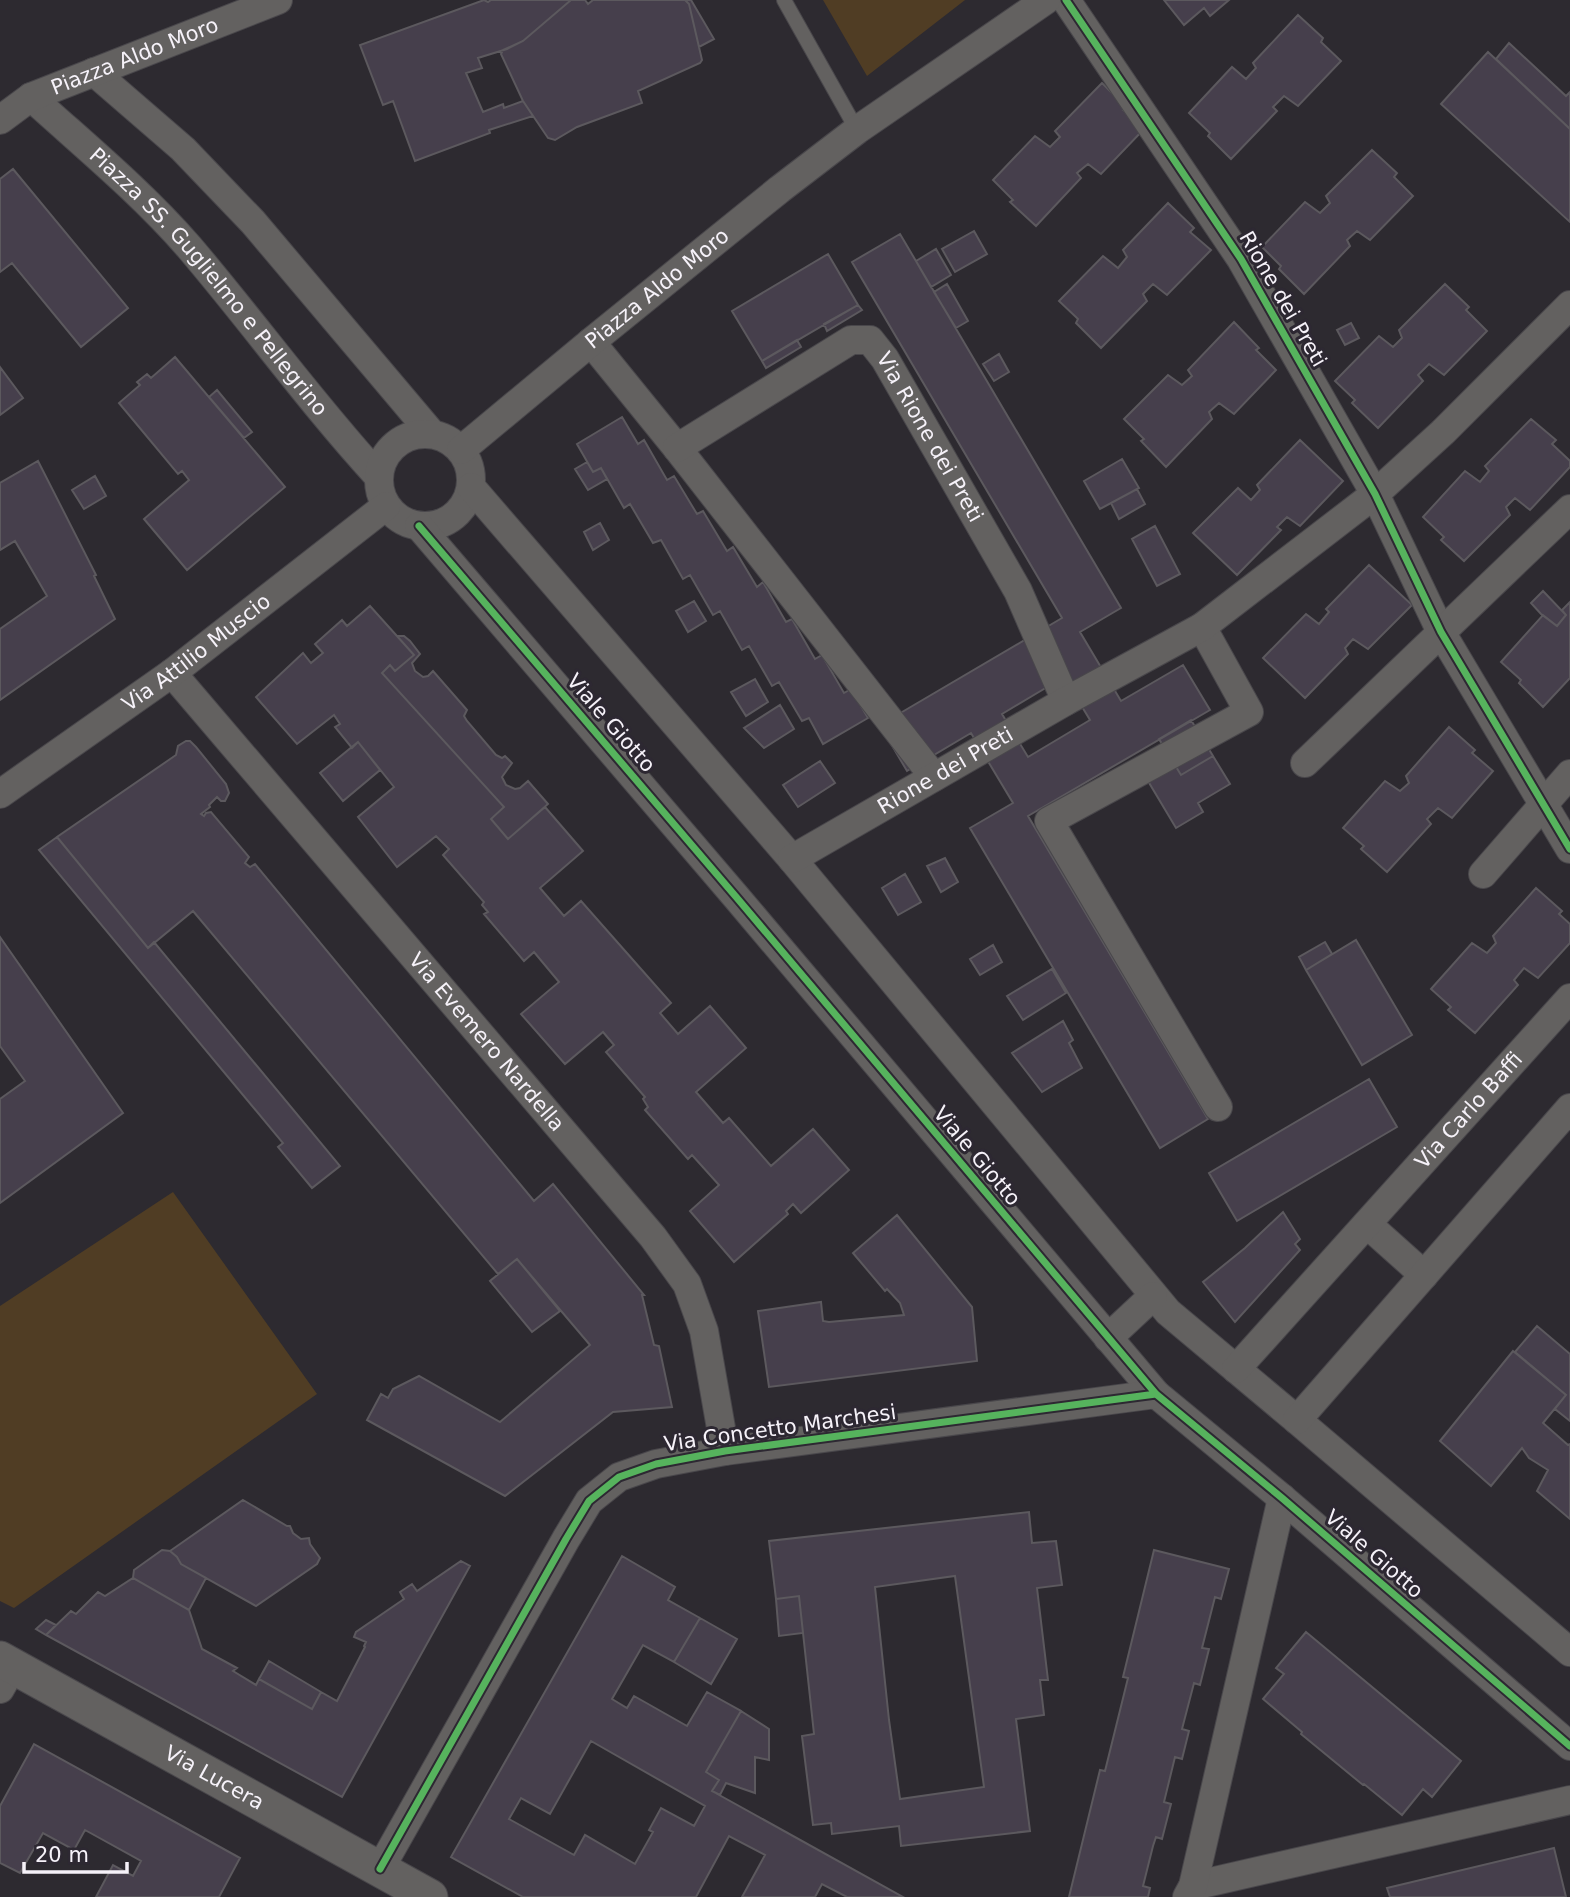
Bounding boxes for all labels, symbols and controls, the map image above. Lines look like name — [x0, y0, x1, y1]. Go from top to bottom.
street label: Piazza Aldo Moro — [48, 13, 222, 100]
street label: Piazza SS. Guglielmo e Pellegrino — [85, 143, 333, 421]
street label: Piazza Aldo Moro — [580, 223, 734, 354]
street label: Rione dei Preti — [1235, 227, 1331, 371]
street label: Via Rione dei Preti — [872, 348, 988, 526]
street label: Via Attilio Muscio — [118, 589, 275, 716]
street label: Viale Giotto — [562, 669, 660, 777]
street label: Rione dei Preti — [873, 722, 1017, 819]
street label: Via Evemero Nardella — [404, 948, 569, 1136]
street label: Via Carlo Baffi — [1410, 1047, 1527, 1174]
street label: Viale Giotto — [928, 1101, 1026, 1211]
street label: Via Concetto Marchesi — [662, 1400, 898, 1456]
street label: Viale Giotto — [1320, 1505, 1428, 1603]
street label: Via Lucera — [160, 1741, 268, 1815]
scale bar — [24, 1830, 128, 1874]
text: 20 m — [35, 1843, 89, 1867]

